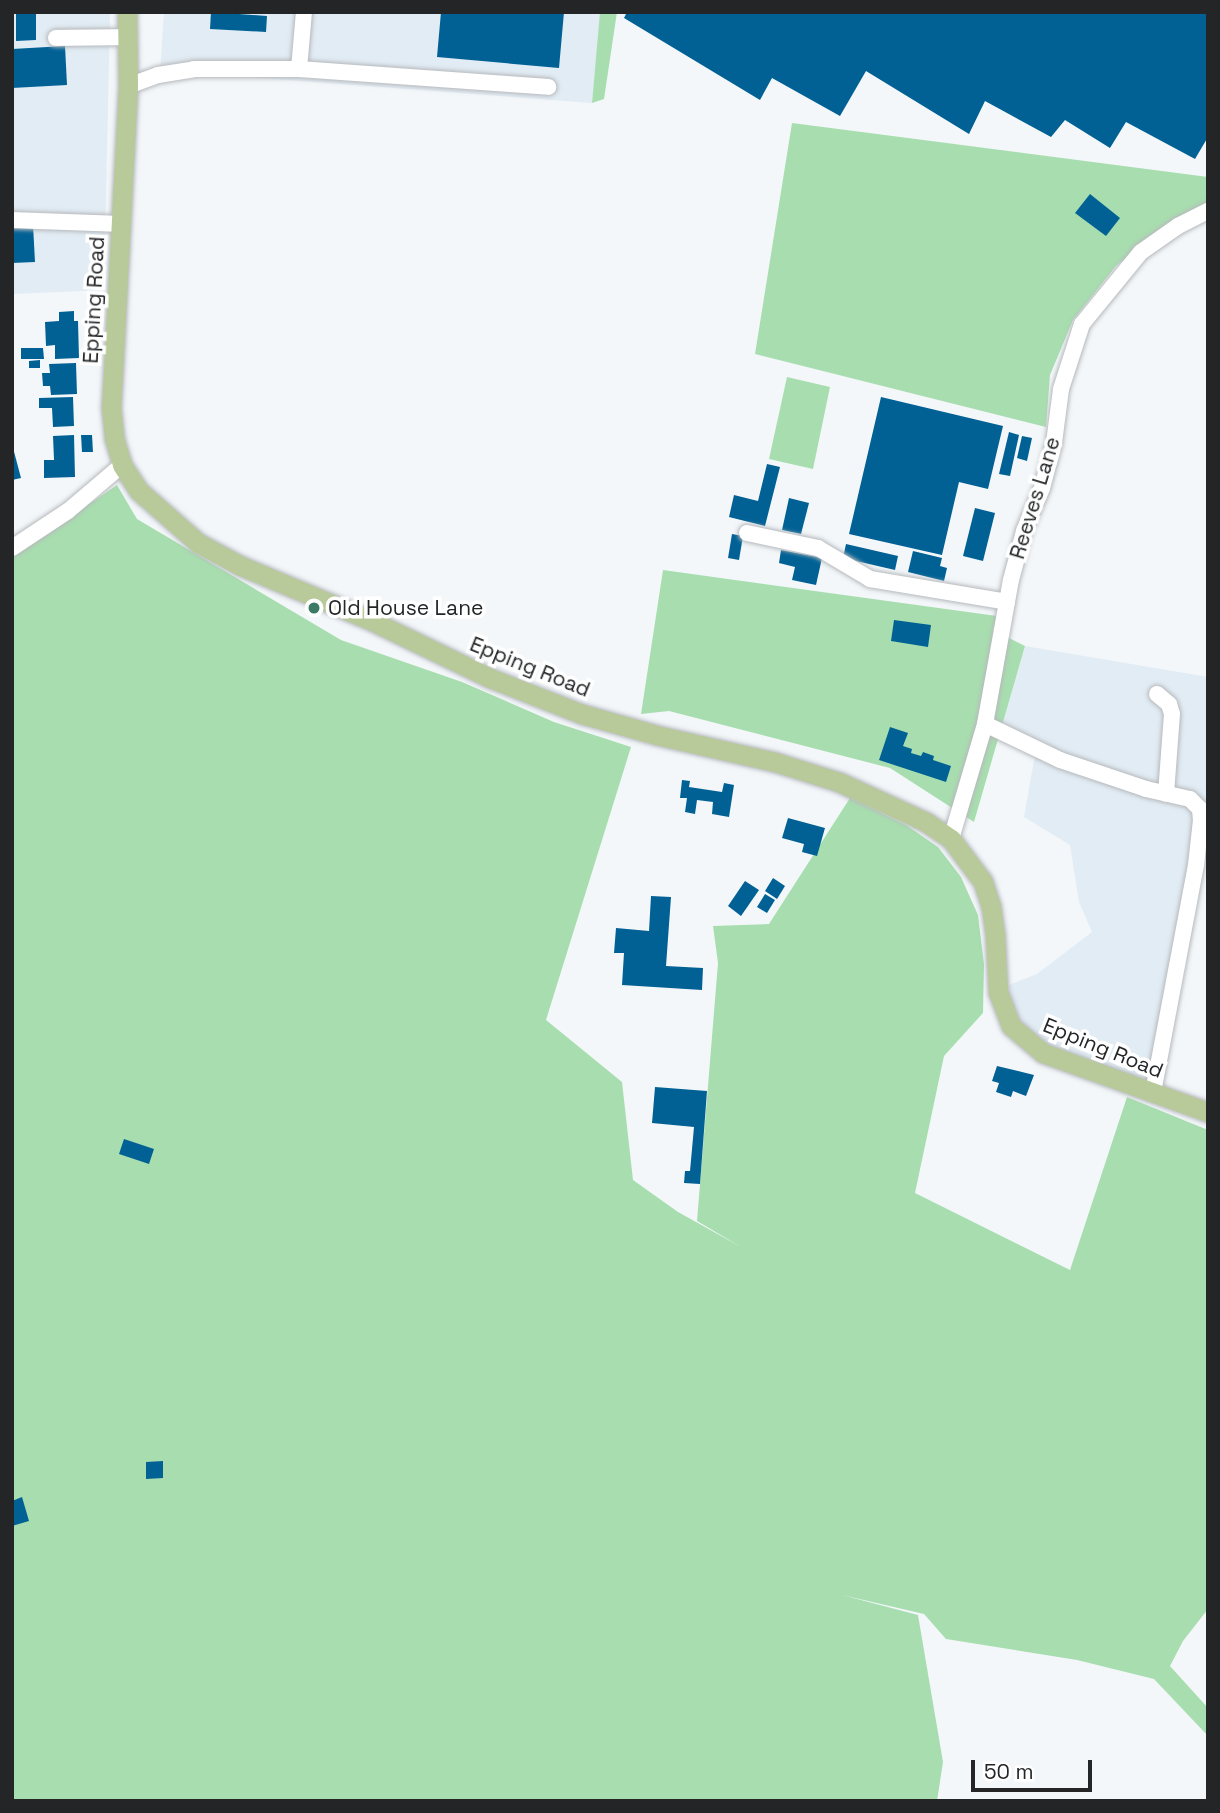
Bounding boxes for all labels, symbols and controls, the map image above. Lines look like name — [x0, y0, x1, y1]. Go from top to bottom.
street label: Epping Road — [78, 236, 110, 364]
street label: Reeves Lane — [1004, 434, 1066, 562]
place label: Old House Lane — [328, 595, 483, 621]
marker: Old House Lane — [306, 600, 322, 616]
street label: Epping Road — [466, 631, 594, 703]
street label: Epping Road — [1039, 1012, 1167, 1084]
scale bar — [975, 1746, 1096, 1790]
text: 50 m — [984, 1758, 1034, 1785]

